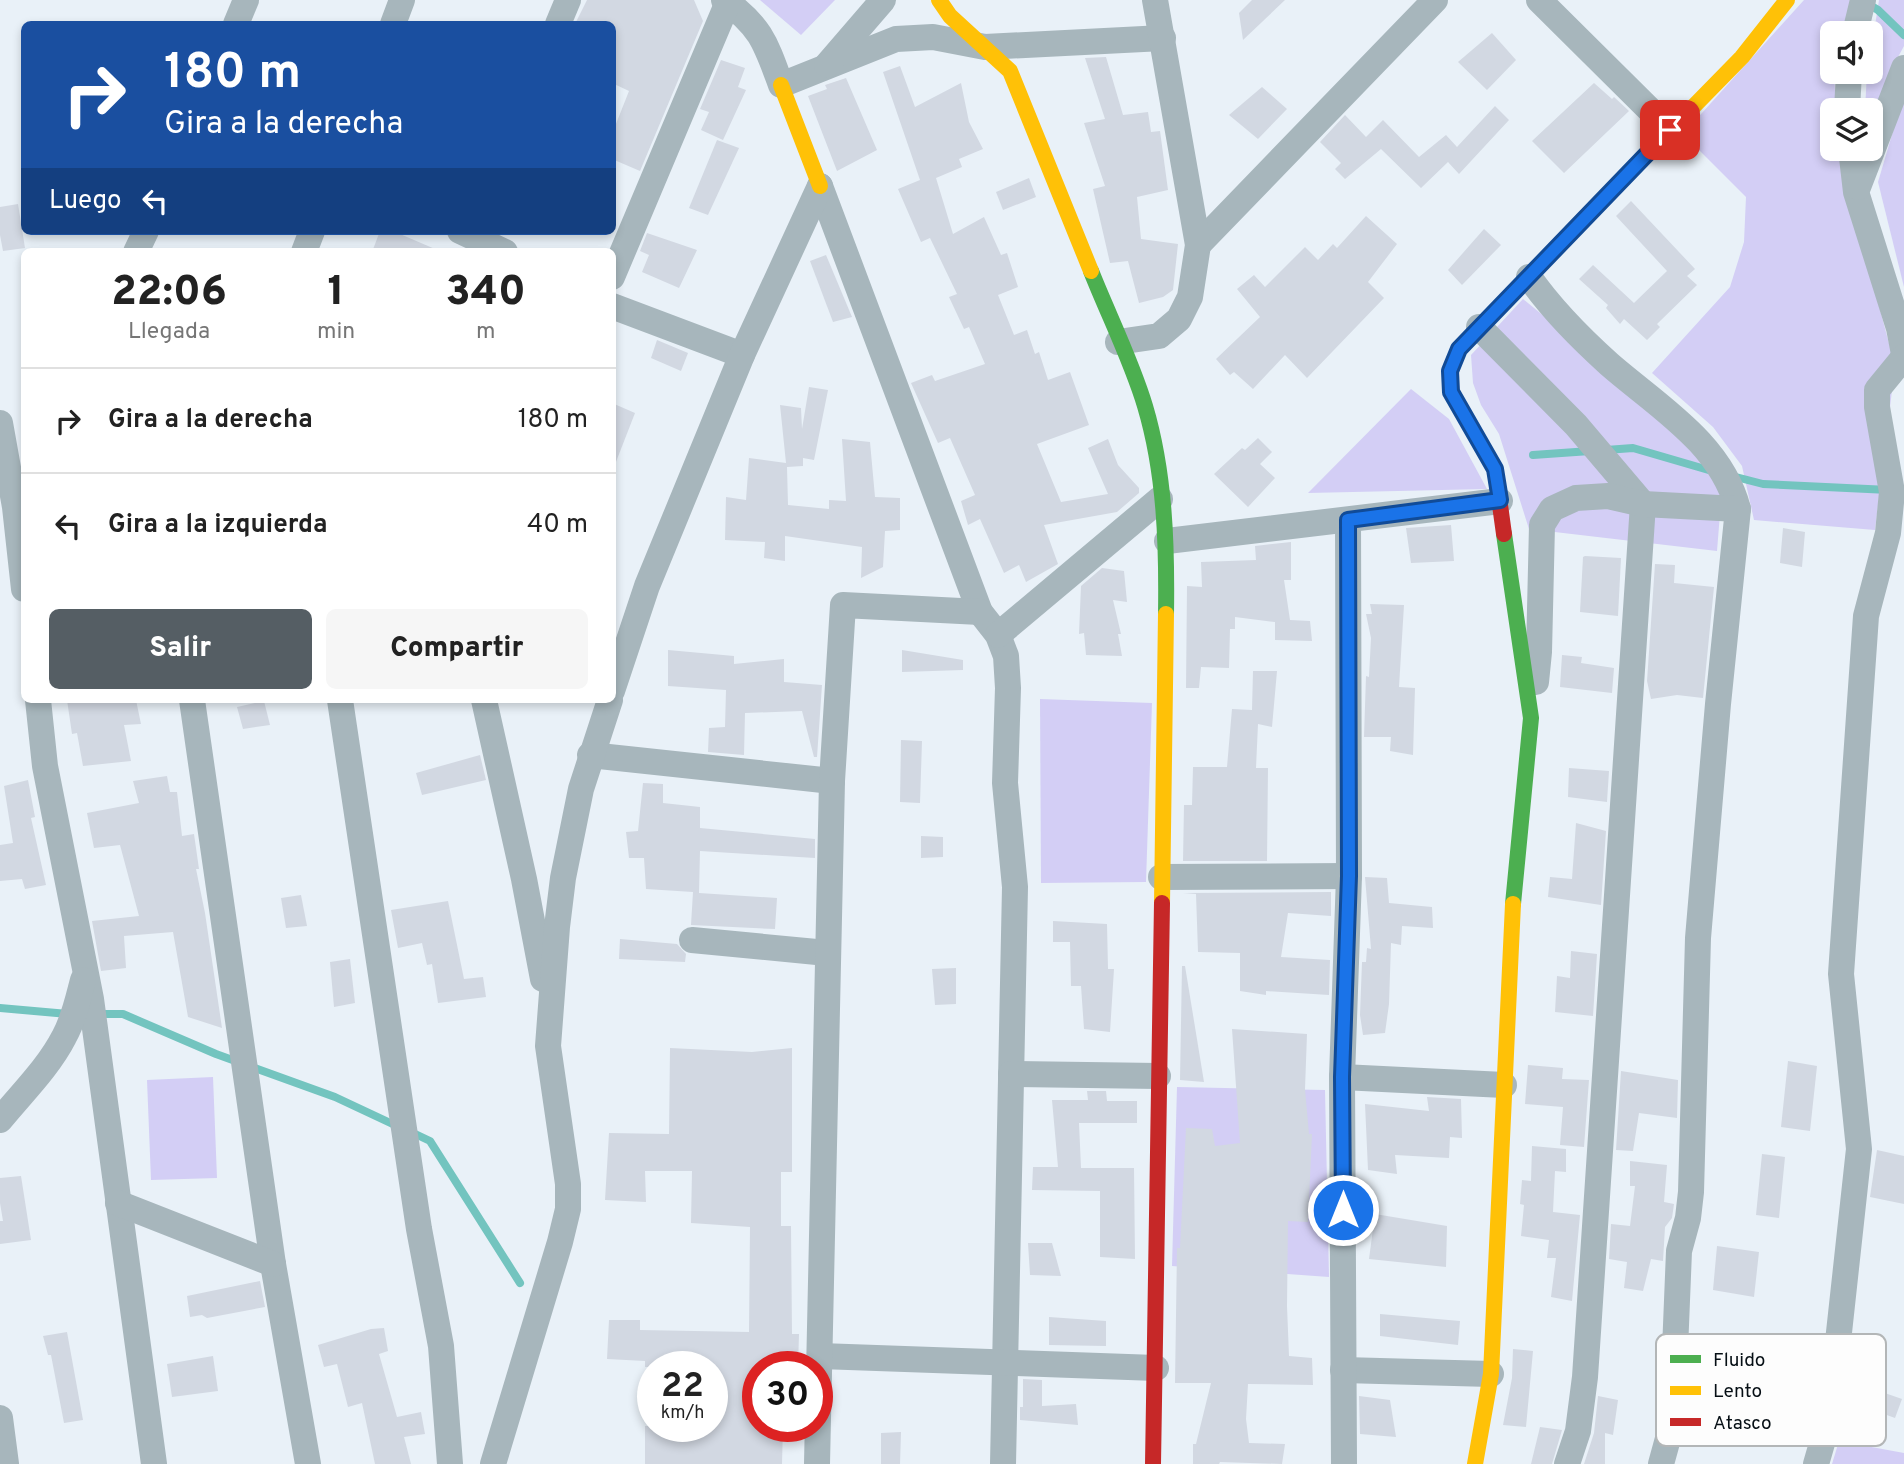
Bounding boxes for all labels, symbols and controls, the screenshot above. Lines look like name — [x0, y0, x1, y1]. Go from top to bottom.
map controls — [1820, 21, 1883, 161]
button: sound — [1820, 21, 1883, 84]
text: 180 m — [164, 44, 301, 106]
icon: right — [49, 49, 140, 140]
button: layers — [1820, 98, 1883, 161]
pin — [1640, 100, 1700, 160]
text: Gira a la derecha — [164, 105, 403, 145]
icon: arrive — [1651, 111, 1689, 149]
icon: left — [136, 182, 174, 220]
text: Luego — [49, 185, 122, 218]
text: 22:06 — [111, 267, 227, 320]
text: 1 — [328, 267, 345, 320]
text: 340 — [445, 267, 526, 320]
text: Llegada — [128, 318, 210, 347]
text: min — [317, 318, 355, 347]
text: m — [476, 318, 495, 347]
icon: right — [49, 402, 87, 440]
text: Gira a la derecha — [108, 404, 313, 437]
text: 180 m — [518, 404, 588, 437]
icon: left — [49, 507, 87, 545]
text: Gira a la izquierda — [108, 509, 327, 542]
text: 40 m — [527, 509, 588, 542]
button: Salir — [49, 609, 312, 689]
button: Compartir — [326, 609, 588, 689]
position arrow — [1306, 1173, 1380, 1247]
legend — [1656, 1334, 1886, 1446]
text: Fluido — [1713, 1349, 1765, 1373]
speed limit sign: 30 — [742, 1351, 833, 1442]
text: 22 — [661, 1365, 704, 1409]
text: Lento — [1713, 1380, 1762, 1404]
text: km/h — [661, 1402, 704, 1425]
text: Atasco — [1713, 1412, 1772, 1436]

